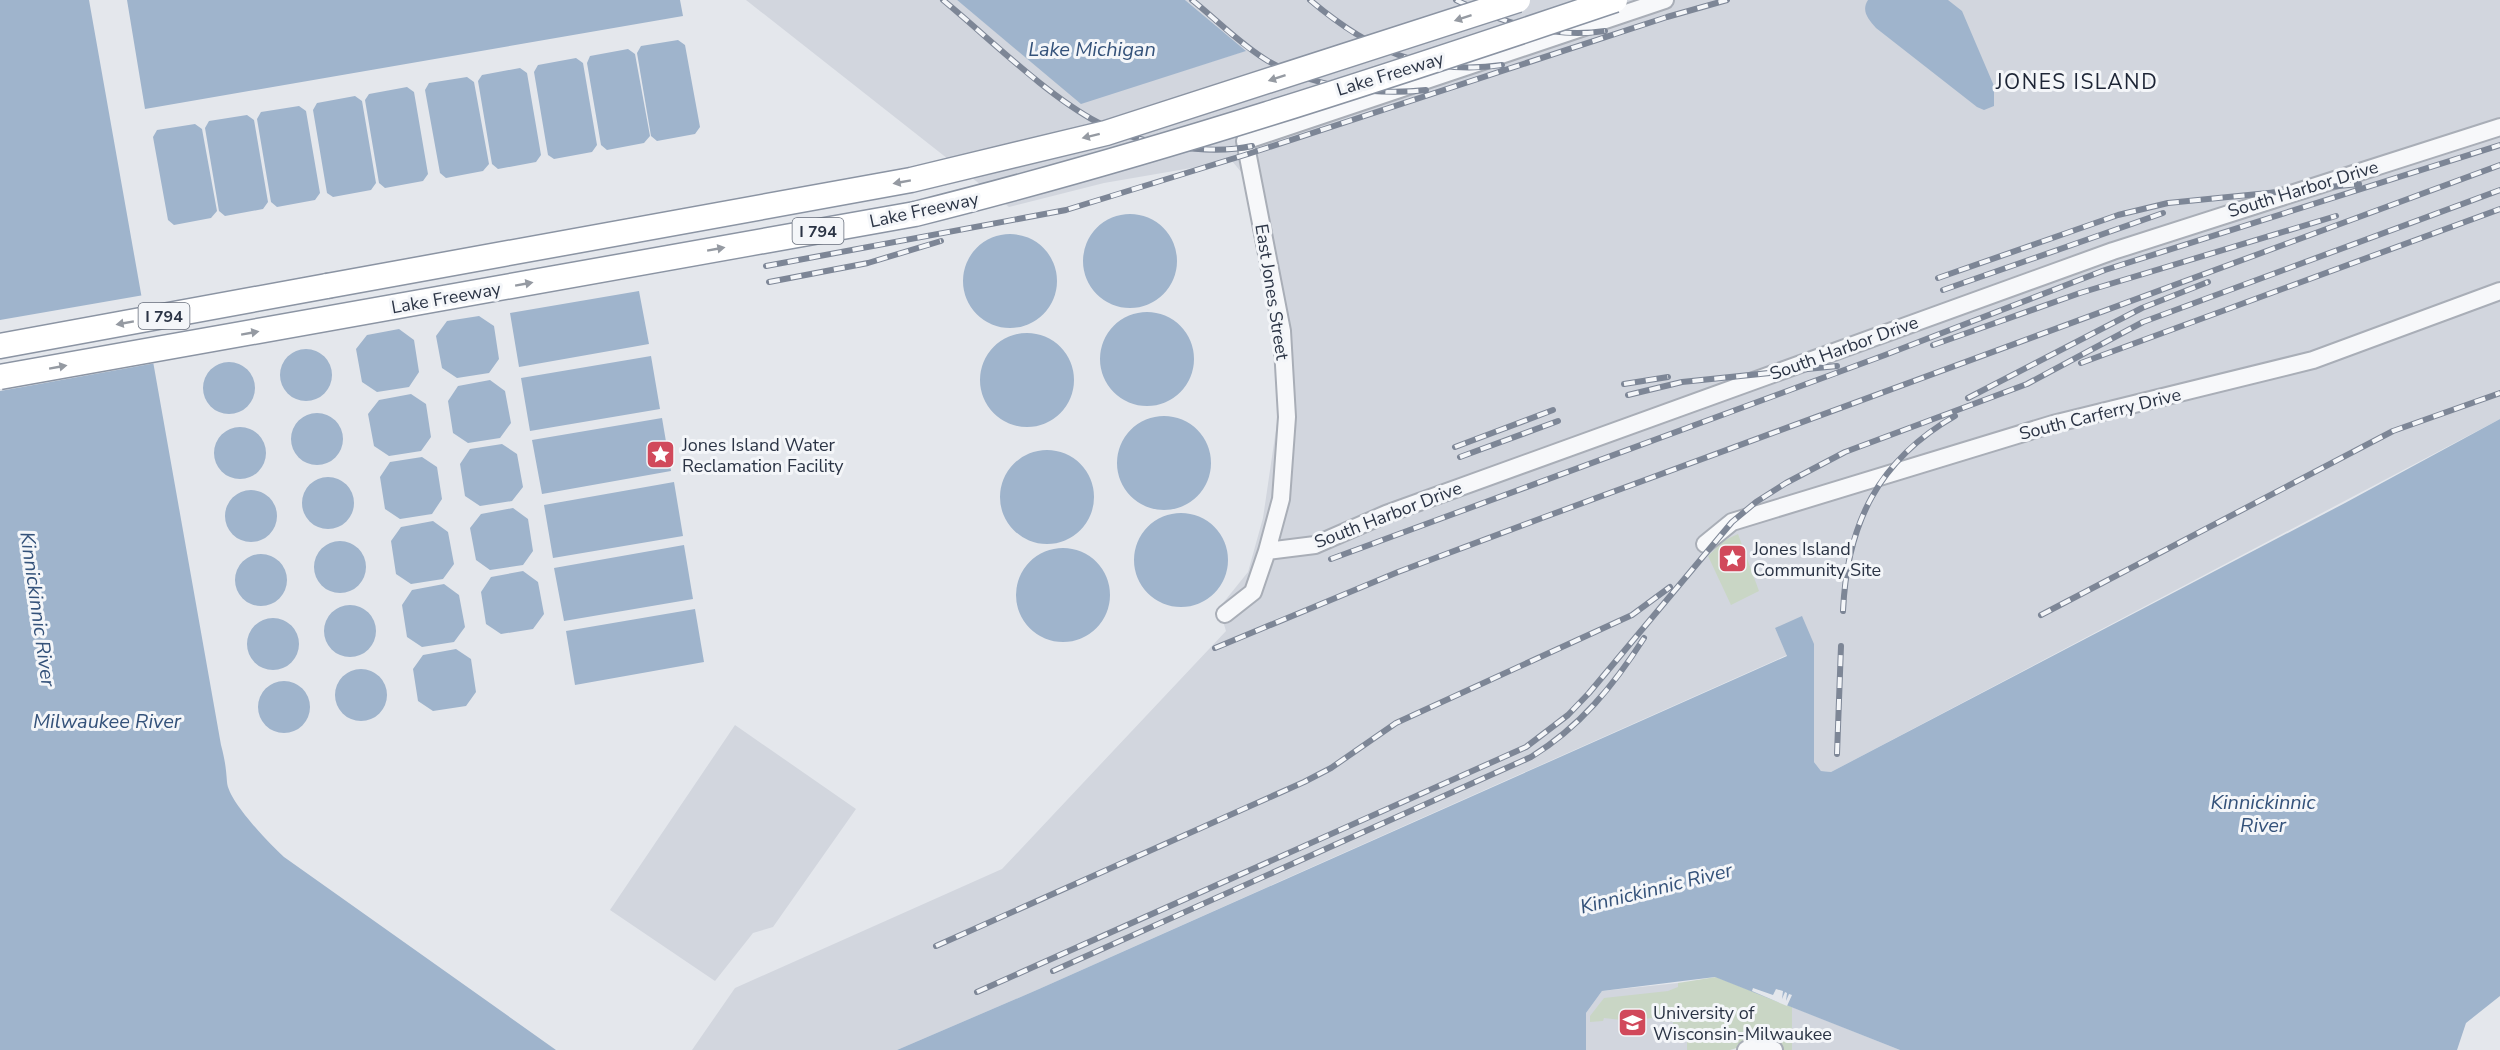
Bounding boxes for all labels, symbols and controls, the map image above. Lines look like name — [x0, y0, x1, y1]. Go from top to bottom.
one-way arrow — [1454, 14, 1472, 23]
water label: Lake Michigan — [1028, 36, 1156, 63]
street label: Lake Freeway — [1333, 46, 1447, 102]
district label: JONES ISLAND — [1995, 68, 2158, 96]
one-way arrow — [1268, 73, 1286, 83]
one-way arrow — [1082, 132, 1100, 142]
street label: South Harbor Drive — [2225, 155, 2381, 223]
one-way arrow — [892, 178, 911, 187]
street label: Lake Freeway — [867, 187, 982, 233]
road number: I 794 — [792, 218, 844, 244]
street label: East Jones Street — [1249, 222, 1295, 362]
one-way arrow — [707, 245, 726, 254]
street label: Lake Freeway — [389, 276, 503, 319]
one-way arrow — [515, 279, 534, 288]
road number: I 794 — [138, 303, 190, 329]
street label: South Harbor Drive — [1766, 310, 1922, 386]
one-way arrow — [116, 319, 135, 328]
one-way arrow — [240, 329, 259, 338]
one-way arrow — [48, 363, 67, 372]
street label: South Carferry Drive — [2017, 382, 2183, 446]
place label: Jones Island Water Reclamation Facility — [681, 433, 844, 478]
place icon: Jones Island Water Reclamation Facility — [645, 439, 677, 471]
street label: South Harbor Drive — [1311, 476, 1465, 554]
water label: Kinnickinnic River — [13, 530, 62, 689]
place label: Jones Island Community Site — [1752, 537, 1881, 582]
place icon: Jones Island Community Site — [1716, 543, 1748, 575]
water label: Milwaukee River — [33, 708, 182, 735]
water label: Kinnickinnic River — [2210, 789, 2316, 839]
water label: Kinnickinnic River — [1577, 856, 1736, 920]
place label: University of Wisconsin-Milwaukee — [1653, 1001, 1832, 1046]
school or university icon: University of Wisconsin-Milwaukee — [1616, 1007, 1648, 1039]

